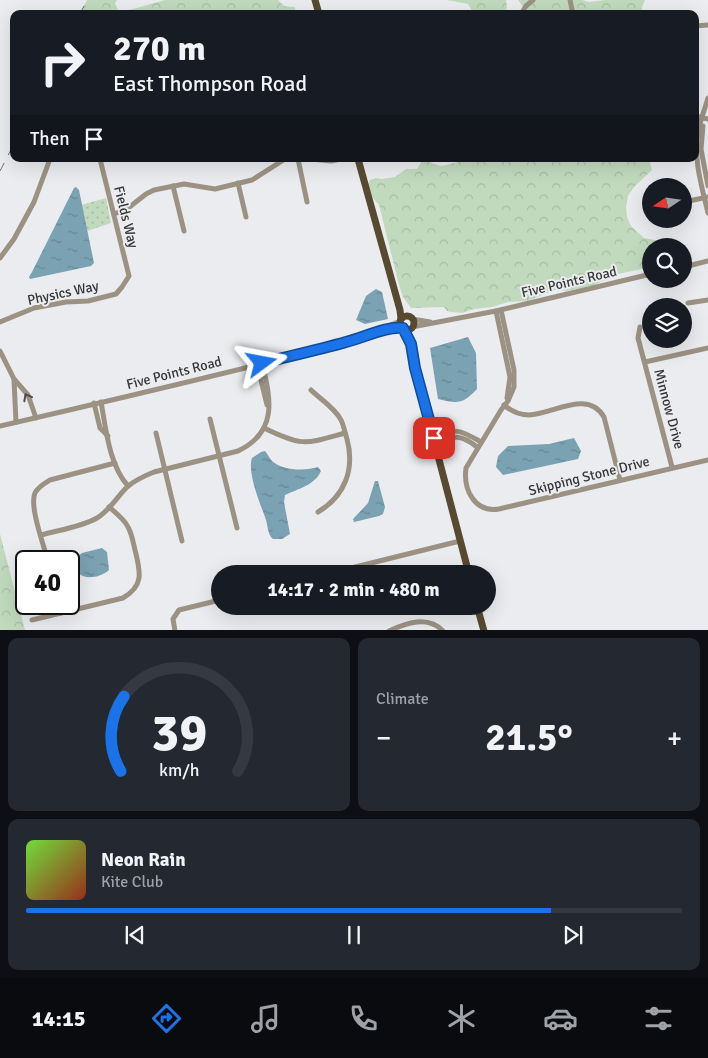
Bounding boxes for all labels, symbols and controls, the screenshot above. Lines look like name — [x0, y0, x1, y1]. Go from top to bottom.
text: 270 m — [113, 27, 206, 70]
icon: right — [30, 30, 95, 95]
text: East Thompson Road — [113, 70, 307, 97]
icon: arrive — [80, 125, 108, 153]
text: Then — [30, 127, 70, 151]
north arrow — [642, 178, 692, 228]
map controls — [642, 178, 692, 348]
street label: Fields Way — [110, 184, 142, 250]
button: search — [642, 238, 692, 288]
street label: Five Points Road — [520, 263, 618, 301]
street label: Physics Way — [26, 277, 101, 309]
button: layers — [642, 298, 692, 348]
position arrow — [235, 336, 287, 388]
street label: Five Points Road — [125, 353, 223, 393]
street label: Minnow Drive — [650, 367, 688, 451]
one-way arrow — [23, 393, 33, 402]
pin — [413, 417, 455, 459]
icon: arrive — [420, 424, 448, 452]
street label: Skipping Stone Drive — [527, 453, 651, 499]
speed limit sign: 40 — [15, 550, 80, 615]
text: 14:17 · 2 min · 480 m — [267, 578, 440, 602]
text: Climate — [376, 689, 429, 709]
text: 39 — [151, 701, 207, 765]
text: 21.5° — [485, 714, 573, 761]
text: − — [376, 721, 391, 755]
text: + — [667, 721, 682, 755]
text: km/h — [159, 759, 199, 781]
text: Neon Rain — [101, 848, 186, 872]
text: Kite Club — [101, 872, 163, 892]
icon: previous — [121, 921, 149, 949]
icon: pause — [340, 921, 368, 949]
icon: next — [559, 921, 587, 949]
icon: directions — [149, 1001, 184, 1036]
icon: music — [248, 1001, 283, 1036]
icon: phone — [346, 1001, 381, 1036]
icon: climate — [444, 1001, 479, 1036]
icon: car — [543, 1001, 578, 1036]
icon: filters — [641, 1001, 676, 1036]
text: 14:15 — [32, 1005, 86, 1032]

